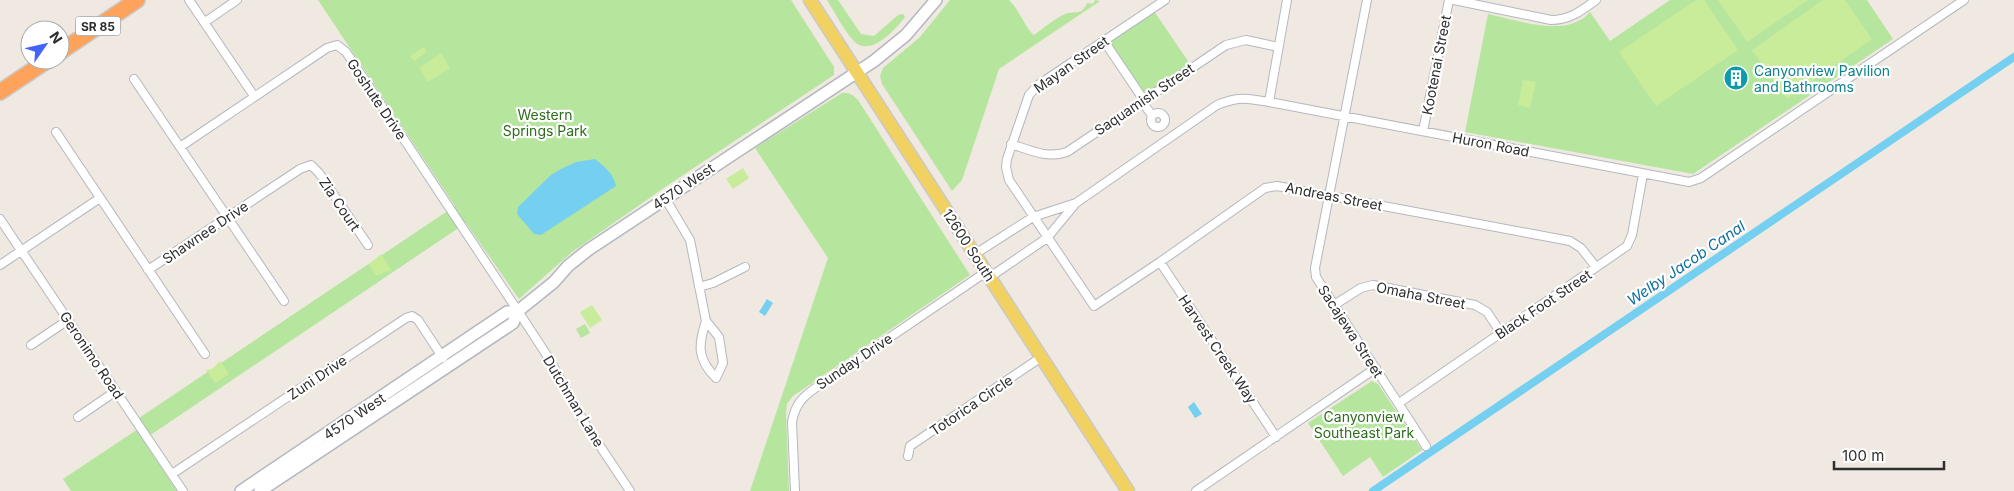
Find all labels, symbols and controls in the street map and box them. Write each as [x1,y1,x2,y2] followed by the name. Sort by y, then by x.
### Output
[1418,13,1454,116] street label: Kootenai Street
[76,16,120,36] road number: SR 85
[20,20,70,70] north arrow
[46,28,66,47] text: N
[1030,32,1112,96] street label: Mayan Street
[344,55,410,143] street label: Goshute Drive
[1091,59,1197,139] street label: Saquamish Street
[1754,62,1890,95] place label: Canyonview Pavilion and Bathrooms
[1723,65,1749,91] building icon: Canyonview Pavilion and Bathrooms
[503,106,588,139] park label: Western Springs Park
[1451,128,1531,160] street label: Huron Road
[649,159,718,213] street label: 4570 West
[316,174,364,234] street label: Zia Court
[1284,178,1384,214] street label: Andreas Street
[159,197,251,267] street label: Shawnee Drive
[939,206,999,284] street label: 12600 South
[1623,216,1749,310] water label: Welby Jacob Canal
[1492,265,1595,343] street label: Black Foot Street
[1375,278,1467,312] street label: Omaha Street
[1315,282,1387,381] street label: Sacajewa Street
[1175,291,1261,407] street label: Harvest Creek Way
[56,308,128,402] street label: Geronimo Road
[813,329,895,393] street label: Sunday Drive
[284,351,350,403] street label: Zuni Drive
[540,352,608,450] street label: Dutchman Lane
[926,371,1016,439] street label: Totorica Circle
[320,389,389,443] street label: 4570 West
[1314,408,1415,441] park label: Canyonview Southeast Park
[1834,438,1944,470] scale bar
[1842,446,1884,465] text: 100 m

